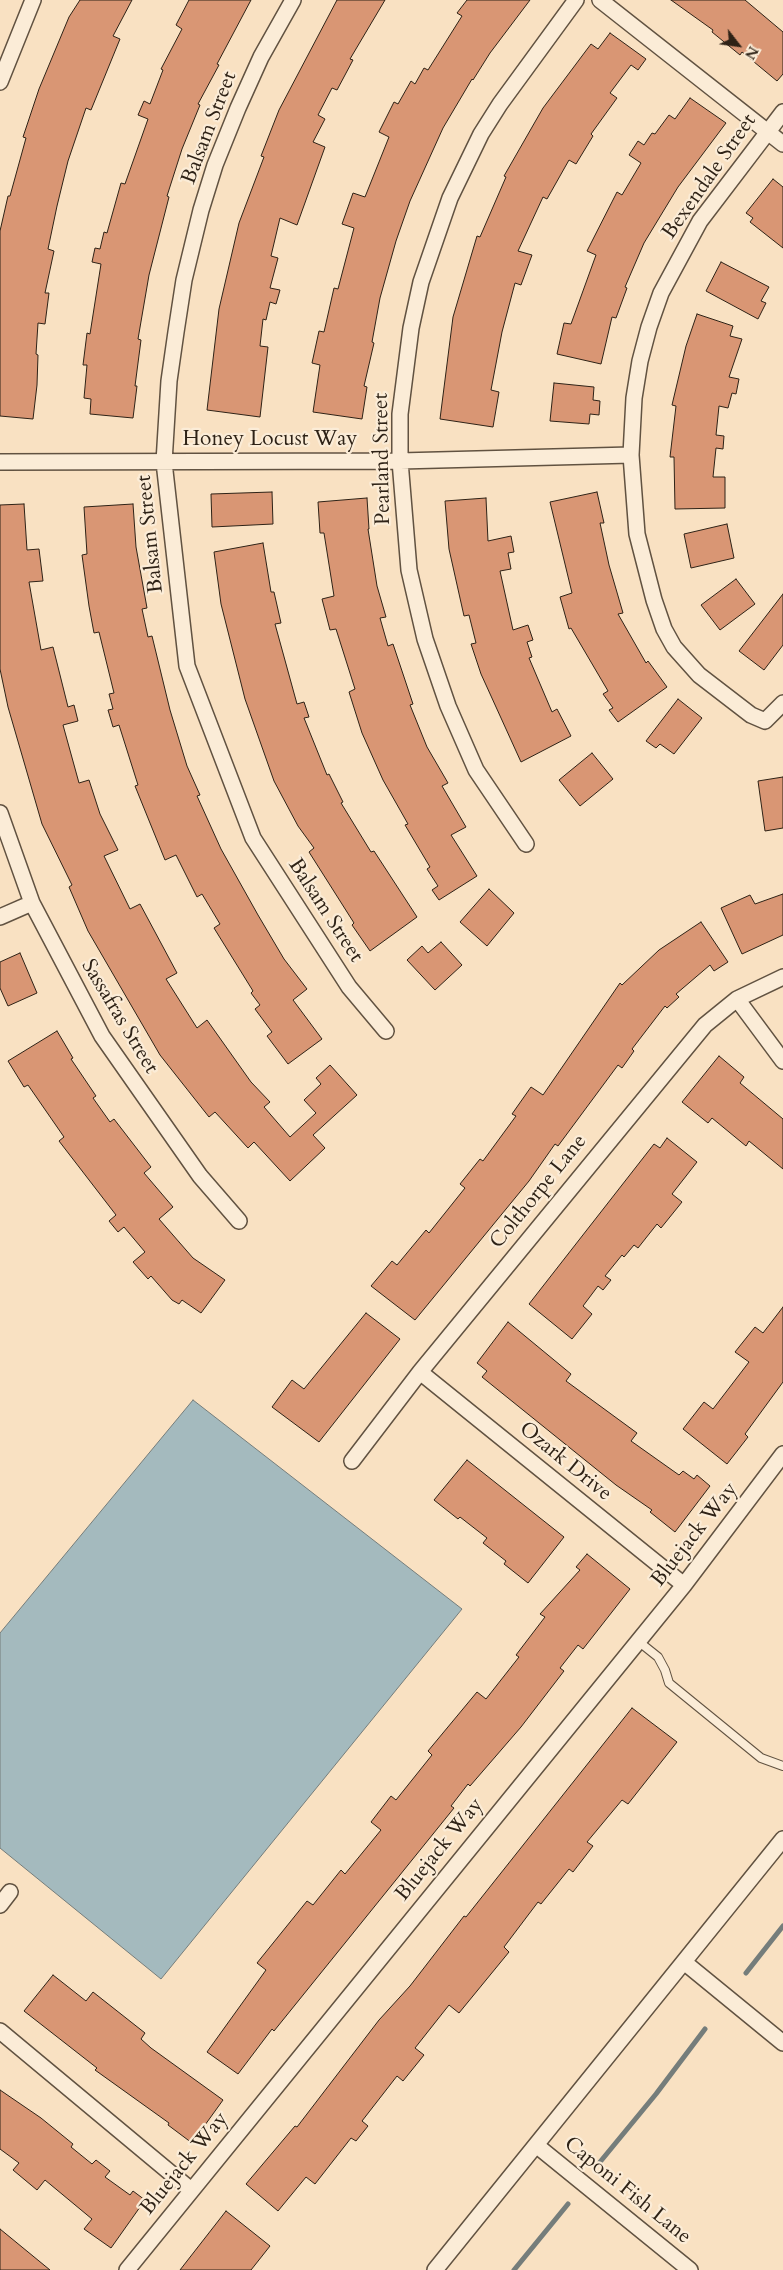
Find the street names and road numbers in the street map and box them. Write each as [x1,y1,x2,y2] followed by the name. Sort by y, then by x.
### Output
[177,68,243,188] street label: Balsam Street
[658,110,762,244] street label: Bexendale Street
[369,393,397,525] street label: Pearland Street
[183,427,357,453] street label: Honey Locust Way
[132,474,170,594] street label: Balsam Street
[282,854,368,968] street label: Balsam Street
[75,955,163,1079] street label: Sassafras Street
[485,1130,593,1254] street label: Colthorpe Lane
[514,1417,616,1507] street label: Ozark Drive
[646,1478,744,1592] street label: Bluejack Way
[391,1793,489,1907] street label: Bluejack Way
[136,2107,234,2221] street label: Bluejack Way
[558,2132,696,2250] street label: Caponi Fish Lane

